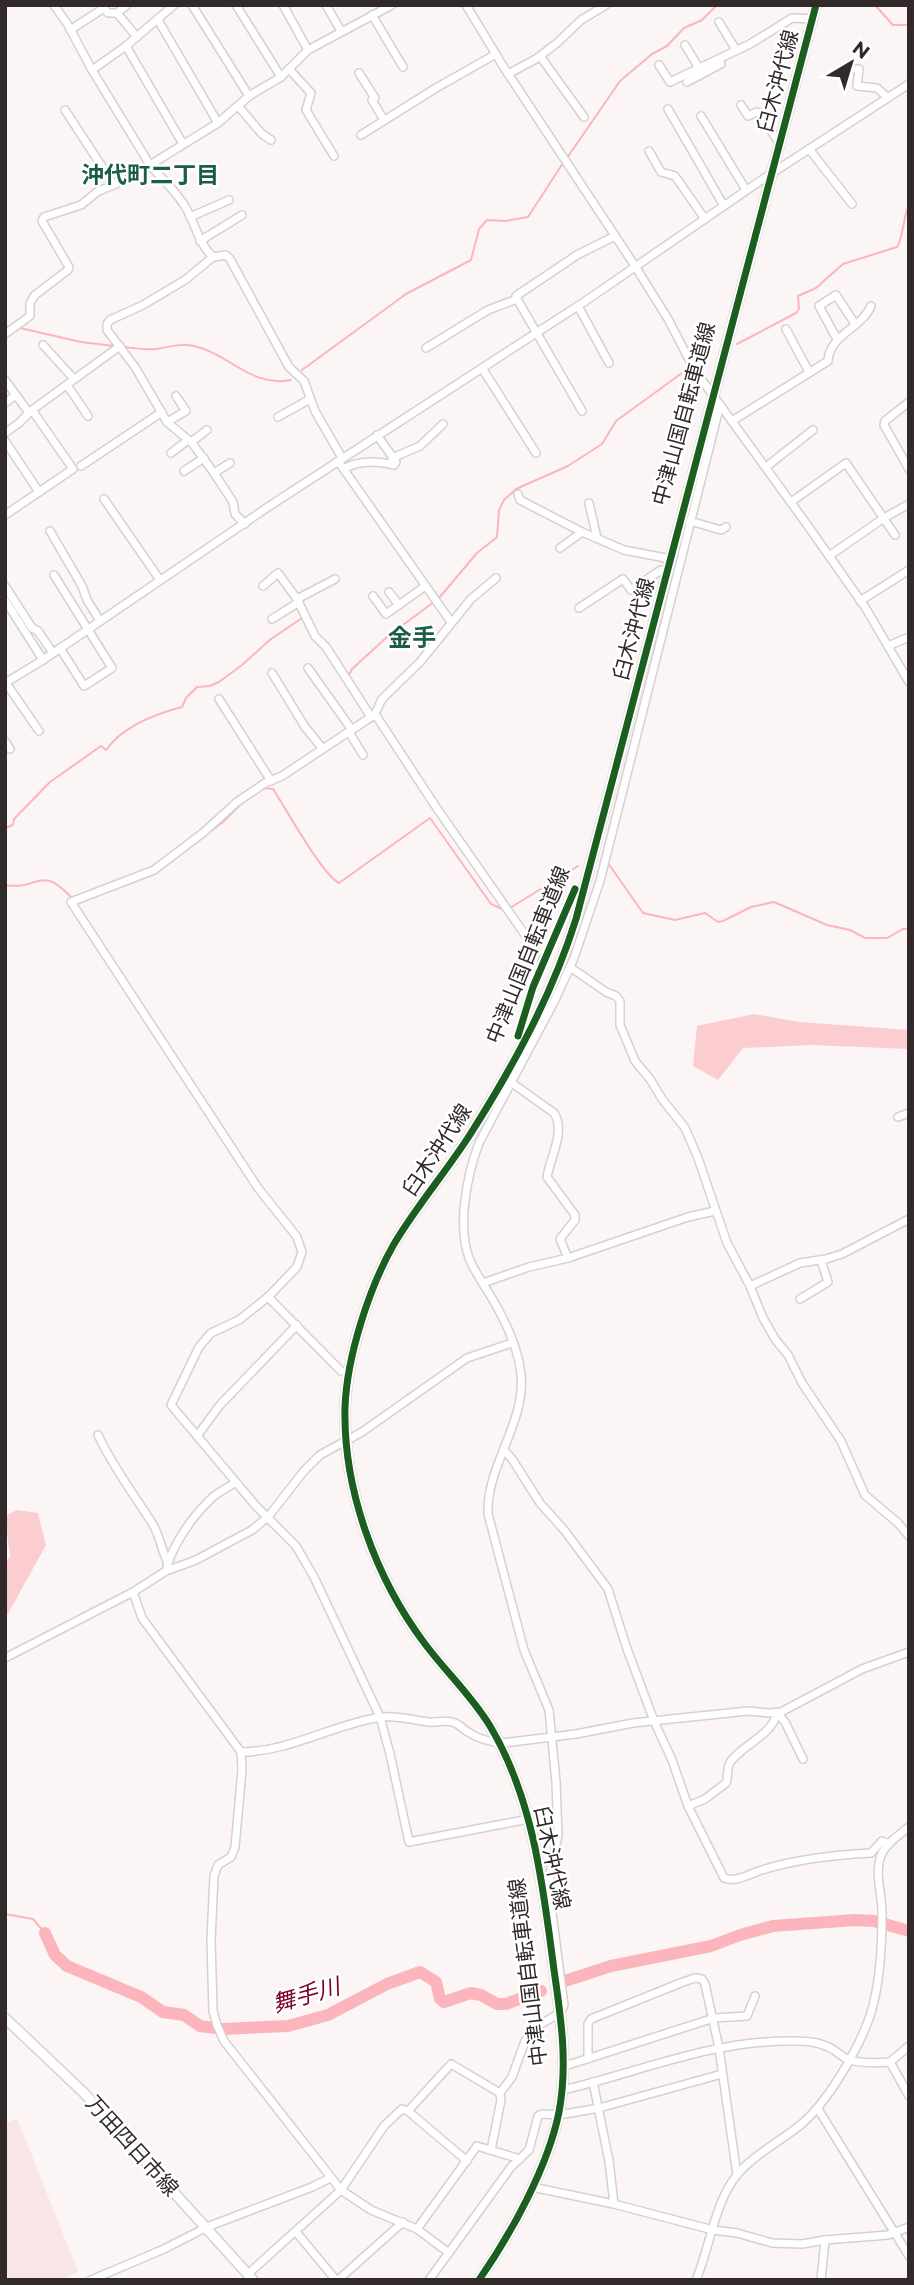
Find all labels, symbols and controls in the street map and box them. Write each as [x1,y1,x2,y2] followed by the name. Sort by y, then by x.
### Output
[752,27,803,135] street label: 臼木沖代線
[816,28,886,98] north arrow
[848,36,874,64] text: N
[81,161,219,189] district label: 沖代町二丁目
[647,319,720,508] street label: 中津山国自転車道線
[608,575,659,683] street label: 臼木沖代線
[388,623,436,652] district label: 金手
[481,863,575,1047] street label: 中津山国自転車道線
[397,1099,476,1200] street label: 臼木沖代線
[529,1804,576,1912] street label: 臼木沖代線
[504,1877,551,2067] street label: 中津山国自転車道線
[269,1971,346,2018] water label: 舞手川
[81,2090,184,2201] street label: 万田四日市線

